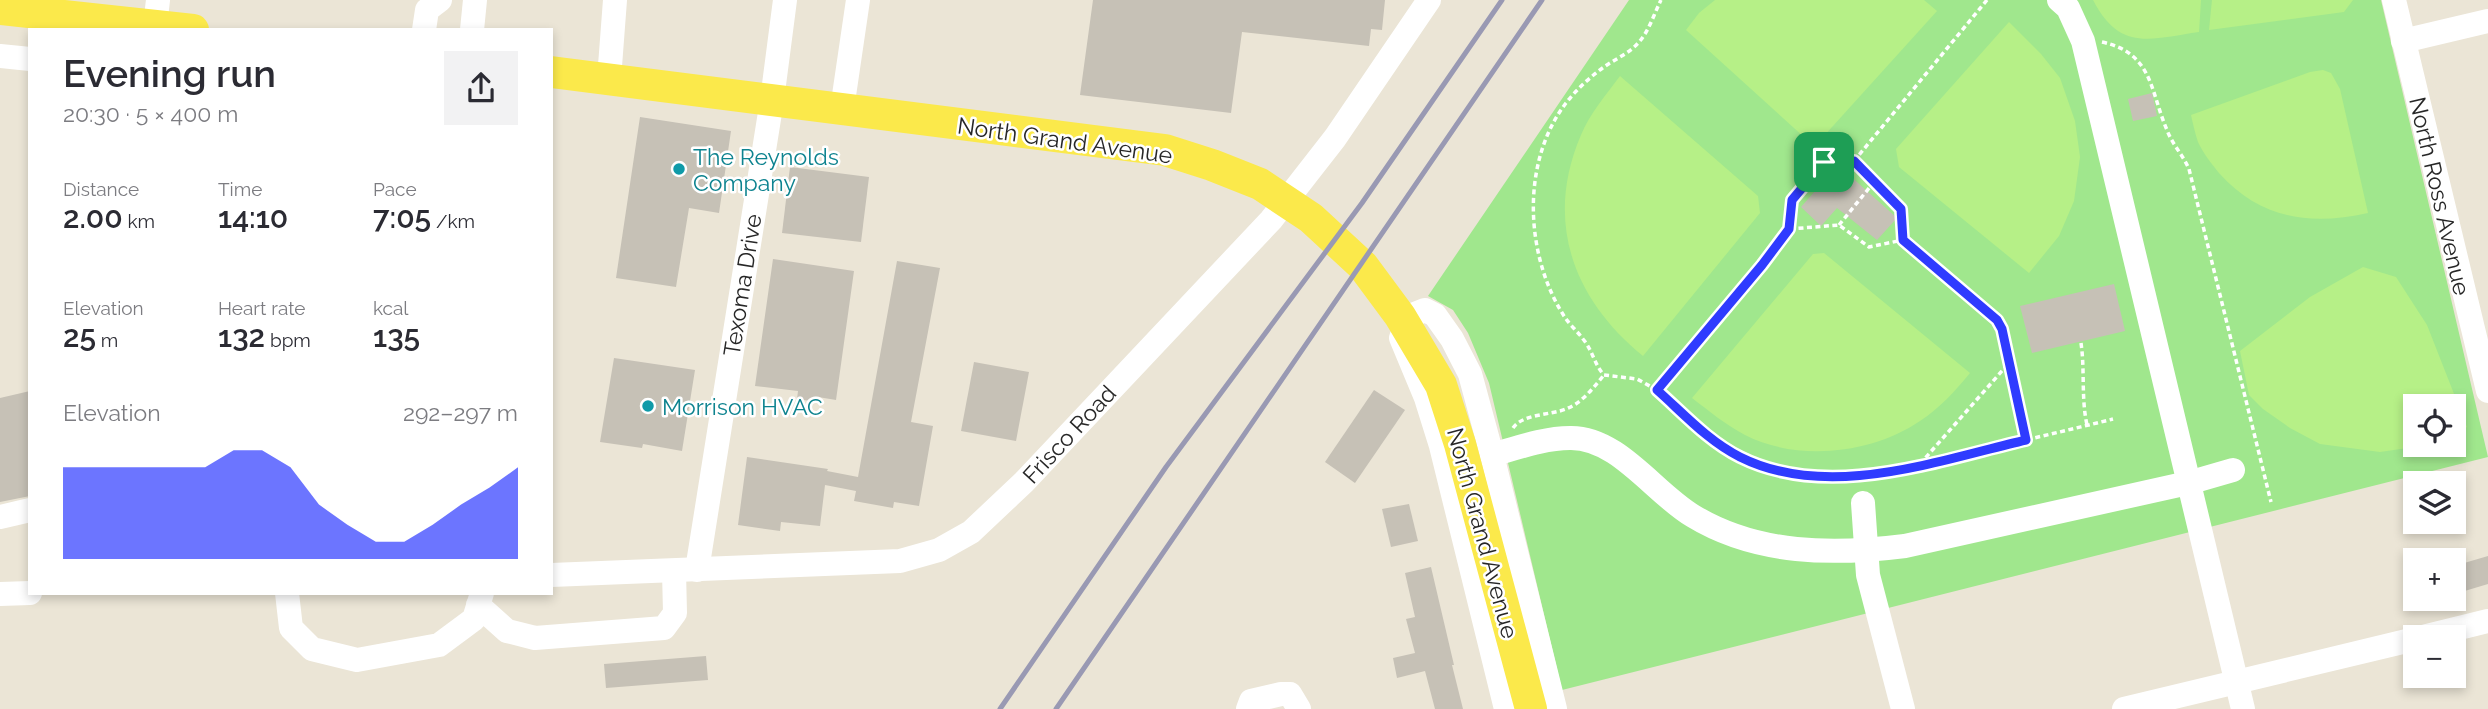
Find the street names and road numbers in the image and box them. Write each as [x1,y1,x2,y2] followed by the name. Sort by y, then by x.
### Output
[2404,94,2476,298] street label: North Ross Avenue
[956,112,1174,168] street label: North Grand Avenue
[717,212,767,358] street label: Texoma Drive
[1017,379,1121,489] street label: Frisco Road
[1442,425,1524,641] street label: North Grand Avenue

